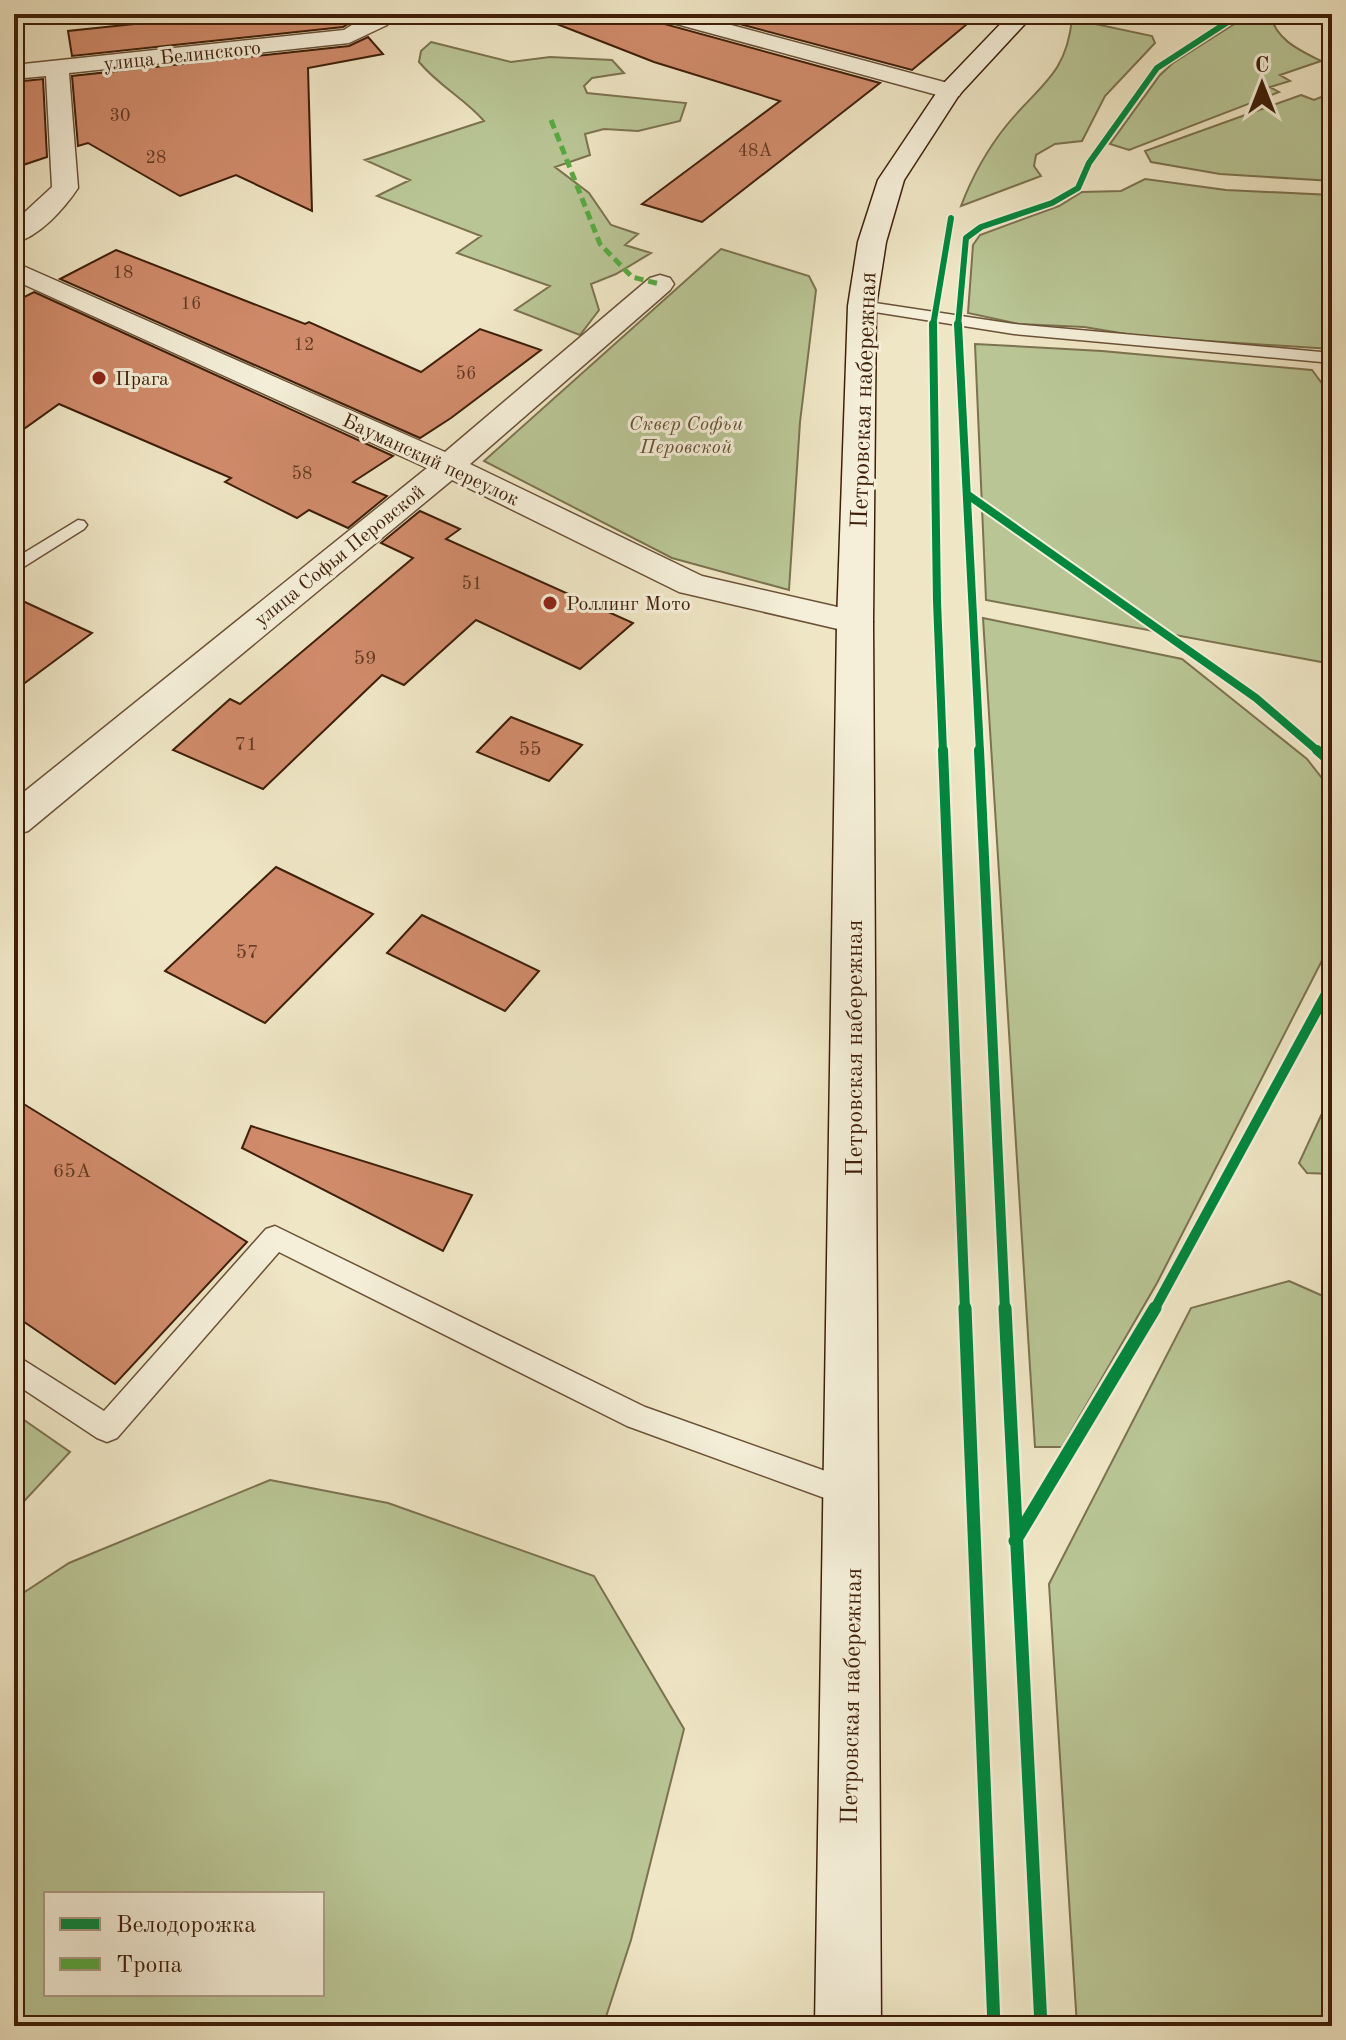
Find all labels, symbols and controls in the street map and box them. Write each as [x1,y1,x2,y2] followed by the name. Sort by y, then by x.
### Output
[102,39,262,75] street label: улица Белинского
[1222,44,1302,124] north arrow
[1255,55,1269,77] text: С
[110,107,130,125] house number: 30
[738,142,773,160] house number: 48А
[146,149,166,167] house number: 28
[113,264,133,282] house number: 18
[849,271,881,529] street label: Петровская набережная
[181,295,201,313] house number: 16
[294,336,314,354] house number: 12
[456,365,476,383] house number: 56
[90,369,108,387] marker: Прага
[115,370,169,390] place label: Прага
[339,411,521,510] street label: Бауманский переулок
[629,415,743,458] park label: Сквер Софьи Перовской
[292,465,312,483] house number: 58
[251,482,429,631] street label: улица Софьи Перовской
[462,575,482,593] house number: 51
[541,594,559,612] marker: Роллинг Мото
[566,595,691,615] place label: Роллинг Мото
[353,649,377,669] house number: 59
[234,735,258,755] house number: 71
[518,740,542,760] house number: 55
[844,920,868,1176] street label: Петровская набережная
[235,943,259,963] house number: 57
[53,1162,91,1182] house number: 65А
[839,1567,867,1825] street label: Петровская набережная
[44,1892,324,1996] legend
[116,1914,256,1938] text: Велодорожка
[116,1954,183,1978] text: Тропа

